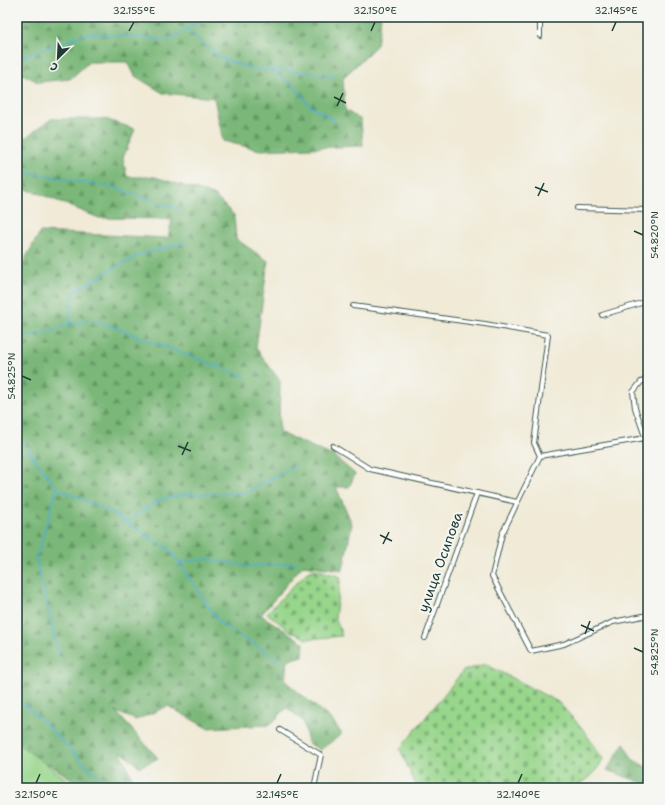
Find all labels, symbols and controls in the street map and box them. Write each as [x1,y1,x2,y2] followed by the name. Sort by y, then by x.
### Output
[113,4,155,17] text: 32.155°E
[353,4,397,17] text: 32.150°E
[595,4,637,17] text: 32.145°E
[38,38,78,78] north arrow
[48,58,60,75] text: С
[648,211,661,259] text: 54.820°N
[5,353,18,399] text: 54.825°N
[413,509,467,615] street label: улица Осипова
[648,629,661,675] text: 54.825°N
[14,788,58,801] text: 32.150°E
[256,788,298,801] text: 32.145°E
[496,788,540,801] text: 32.140°E

